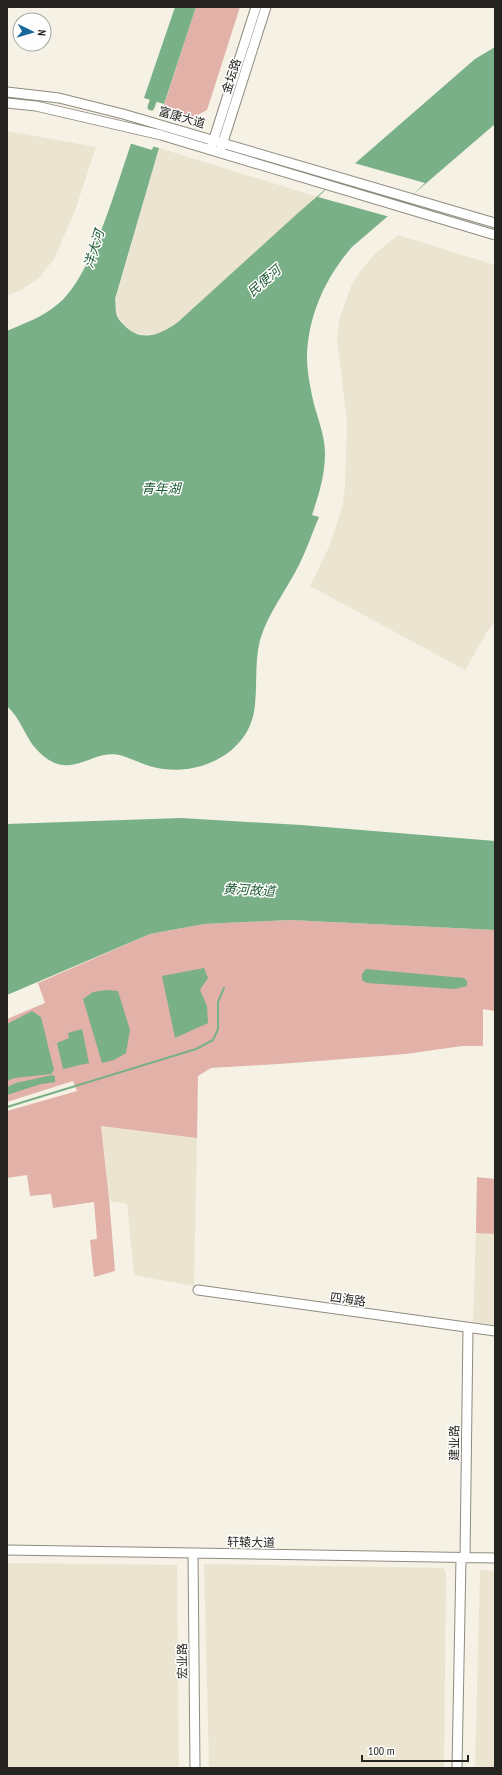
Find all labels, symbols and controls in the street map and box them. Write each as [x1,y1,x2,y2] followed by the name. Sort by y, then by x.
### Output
[12,12,52,52] north arrow
[35,29,49,36] text: N
[218,57,244,95] street label: 金坛路
[157,103,207,131] street label: 富康大道
[80,225,109,270] water label: 洋大河
[244,260,287,300] water label: 民便河
[141,480,182,497] water label: 青年湖
[223,880,277,900] water label: 黄河故道
[329,1289,367,1309] street label: 四海路
[446,1425,462,1461] street label: 建业路
[227,1534,275,1550] street label: 轩辕大道
[174,1643,190,1679] street label: 宏业路
[362,1737,468,1763] scale bar
[368,1743,395,1758] text: 100 m

